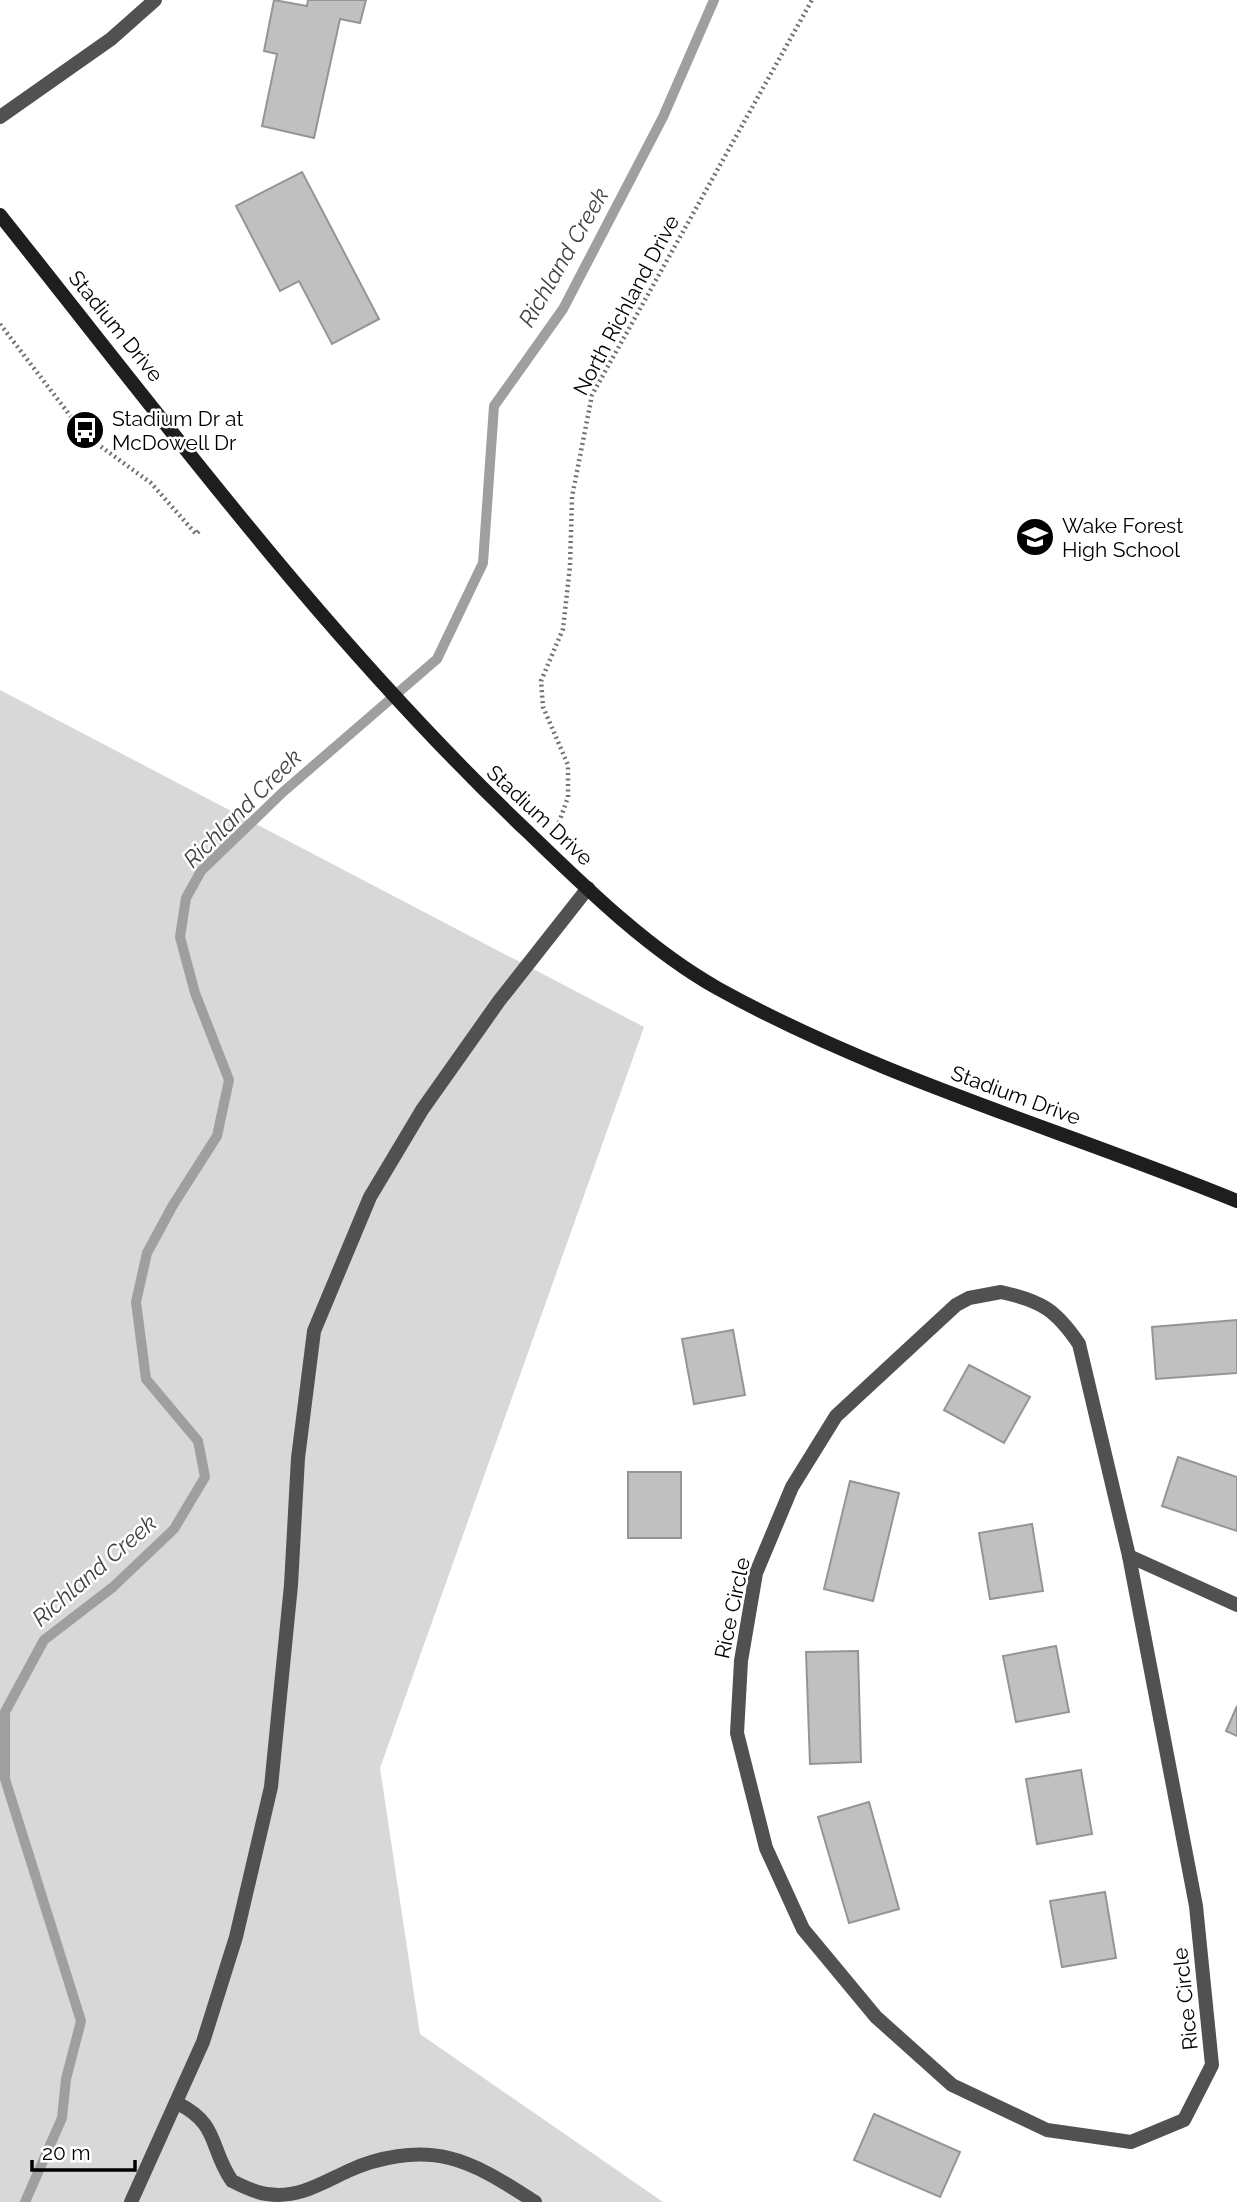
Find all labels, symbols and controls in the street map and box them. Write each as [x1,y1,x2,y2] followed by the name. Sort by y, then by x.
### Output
[512,183,614,331] water label: Richland Creek
[568,211,684,399] street label: North Richland Drive
[64,265,168,387] street label: Stadium Drive
[112,406,243,455] place label: Stadium Dr at McDowell Dr
[64,409,106,451] bus stop icon: Stadium Dr at McDowell Dr
[1062,513,1183,562] place label: Wake Forest High School
[1014,516,1056,558] school or university icon: Wake Forest High School
[177,743,307,873] water label: Richland Creek
[482,760,598,870] street label: Stadium Drive
[948,1060,1084,1130] street label: Stadium Drive
[26,1509,162,1631] water label: Richland Creek
[709,1555,755,1661] street label: Rice Circle
[1167,1947,1203,2051] street label: Rice Circle
[32,2128,135,2172] scale bar
[42,2140,90,2165] text: 20 m

